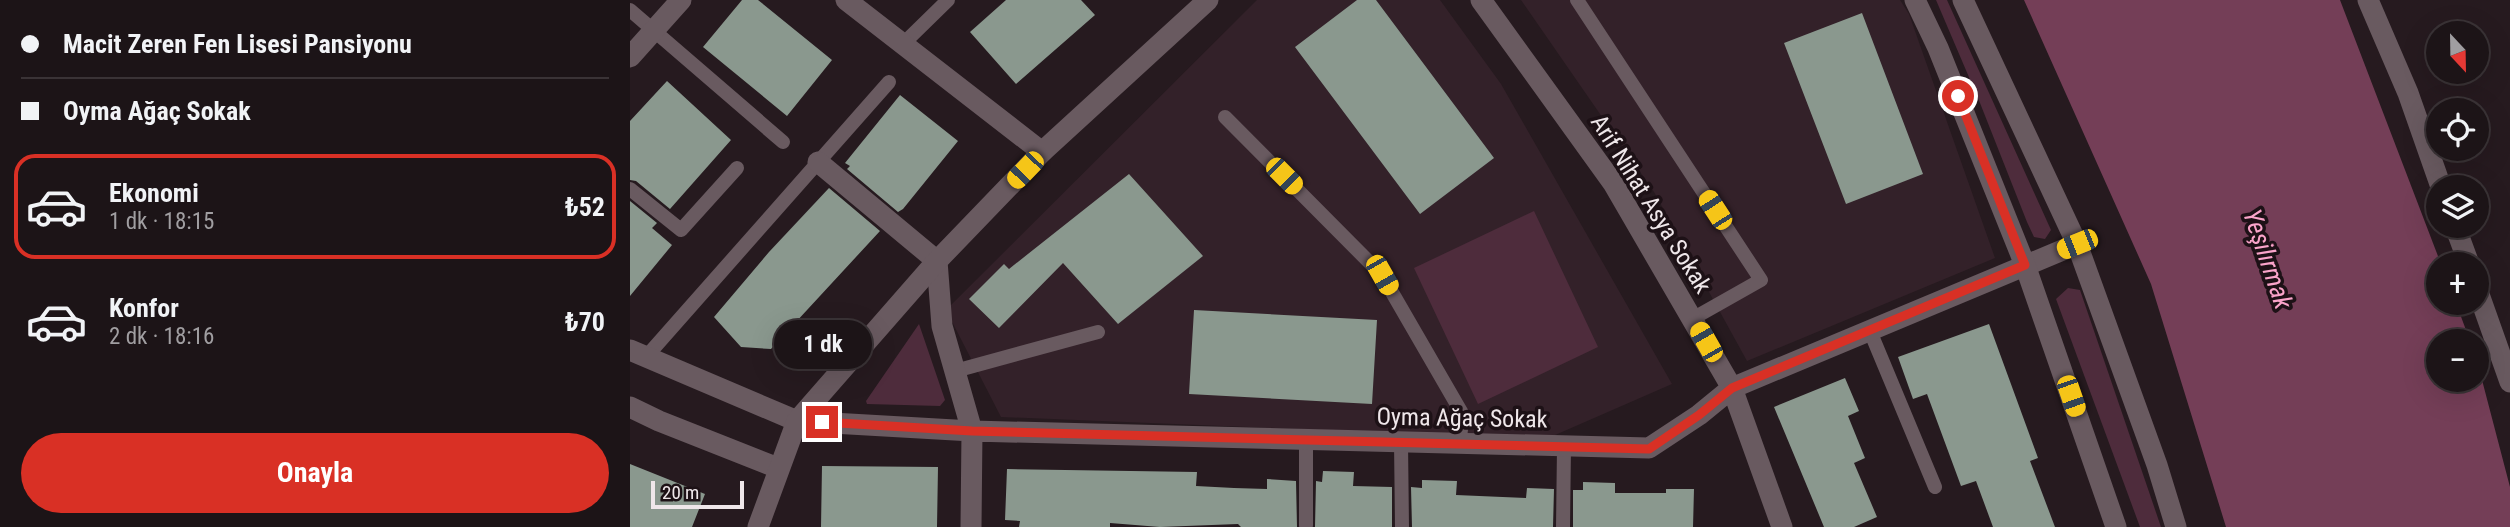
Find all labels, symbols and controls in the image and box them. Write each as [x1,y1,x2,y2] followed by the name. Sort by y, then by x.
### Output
[2426,21,2488,84] north arrow
[2426,21,2489,392] map controls
[63,29,412,59] text: Macit Zeren Fen Lisesi Pansiyonu
[1942,80,1974,112] route start
[63,96,251,126] text: Oyma Ağaç Sokak
[2426,98,2489,161] button: locate
[1585,110,1717,299] street label: Arif Nihat Asya Sokak
[1003,148,1048,192] car
[1262,154,1307,198] car
[25,175,88,238] icon: car
[2426,175,2489,238] button: layers
[109,178,199,208] text: Ekonomi
[1695,187,1736,233] car
[565,192,605,222] text: ₺52
[2237,205,2299,313] water label: Yeşilırmak
[109,208,214,235] text: 1 dk · 18:15
[2054,226,2101,262] car
[1363,252,1402,298] car
[2426,252,2489,315] button: +
[25,290,88,353] icon: car
[109,293,179,323] text: Konfor
[565,307,605,337] text: ₺70
[1687,319,1726,365] car
[773,320,871,370] callout: 1 dk
[109,323,214,350] text: 2 dk · 18:16
[2426,329,2489,392] button: −
[803,331,843,358] text: 1 dk
[2055,373,2088,419] car
[1376,403,1548,433] street label: Oyma Ağaç Sokak
[806,406,838,438] route end
[21,433,609,513] button: Onayla
[651,478,744,510] scale bar
[662,481,699,504] text: 20 m

